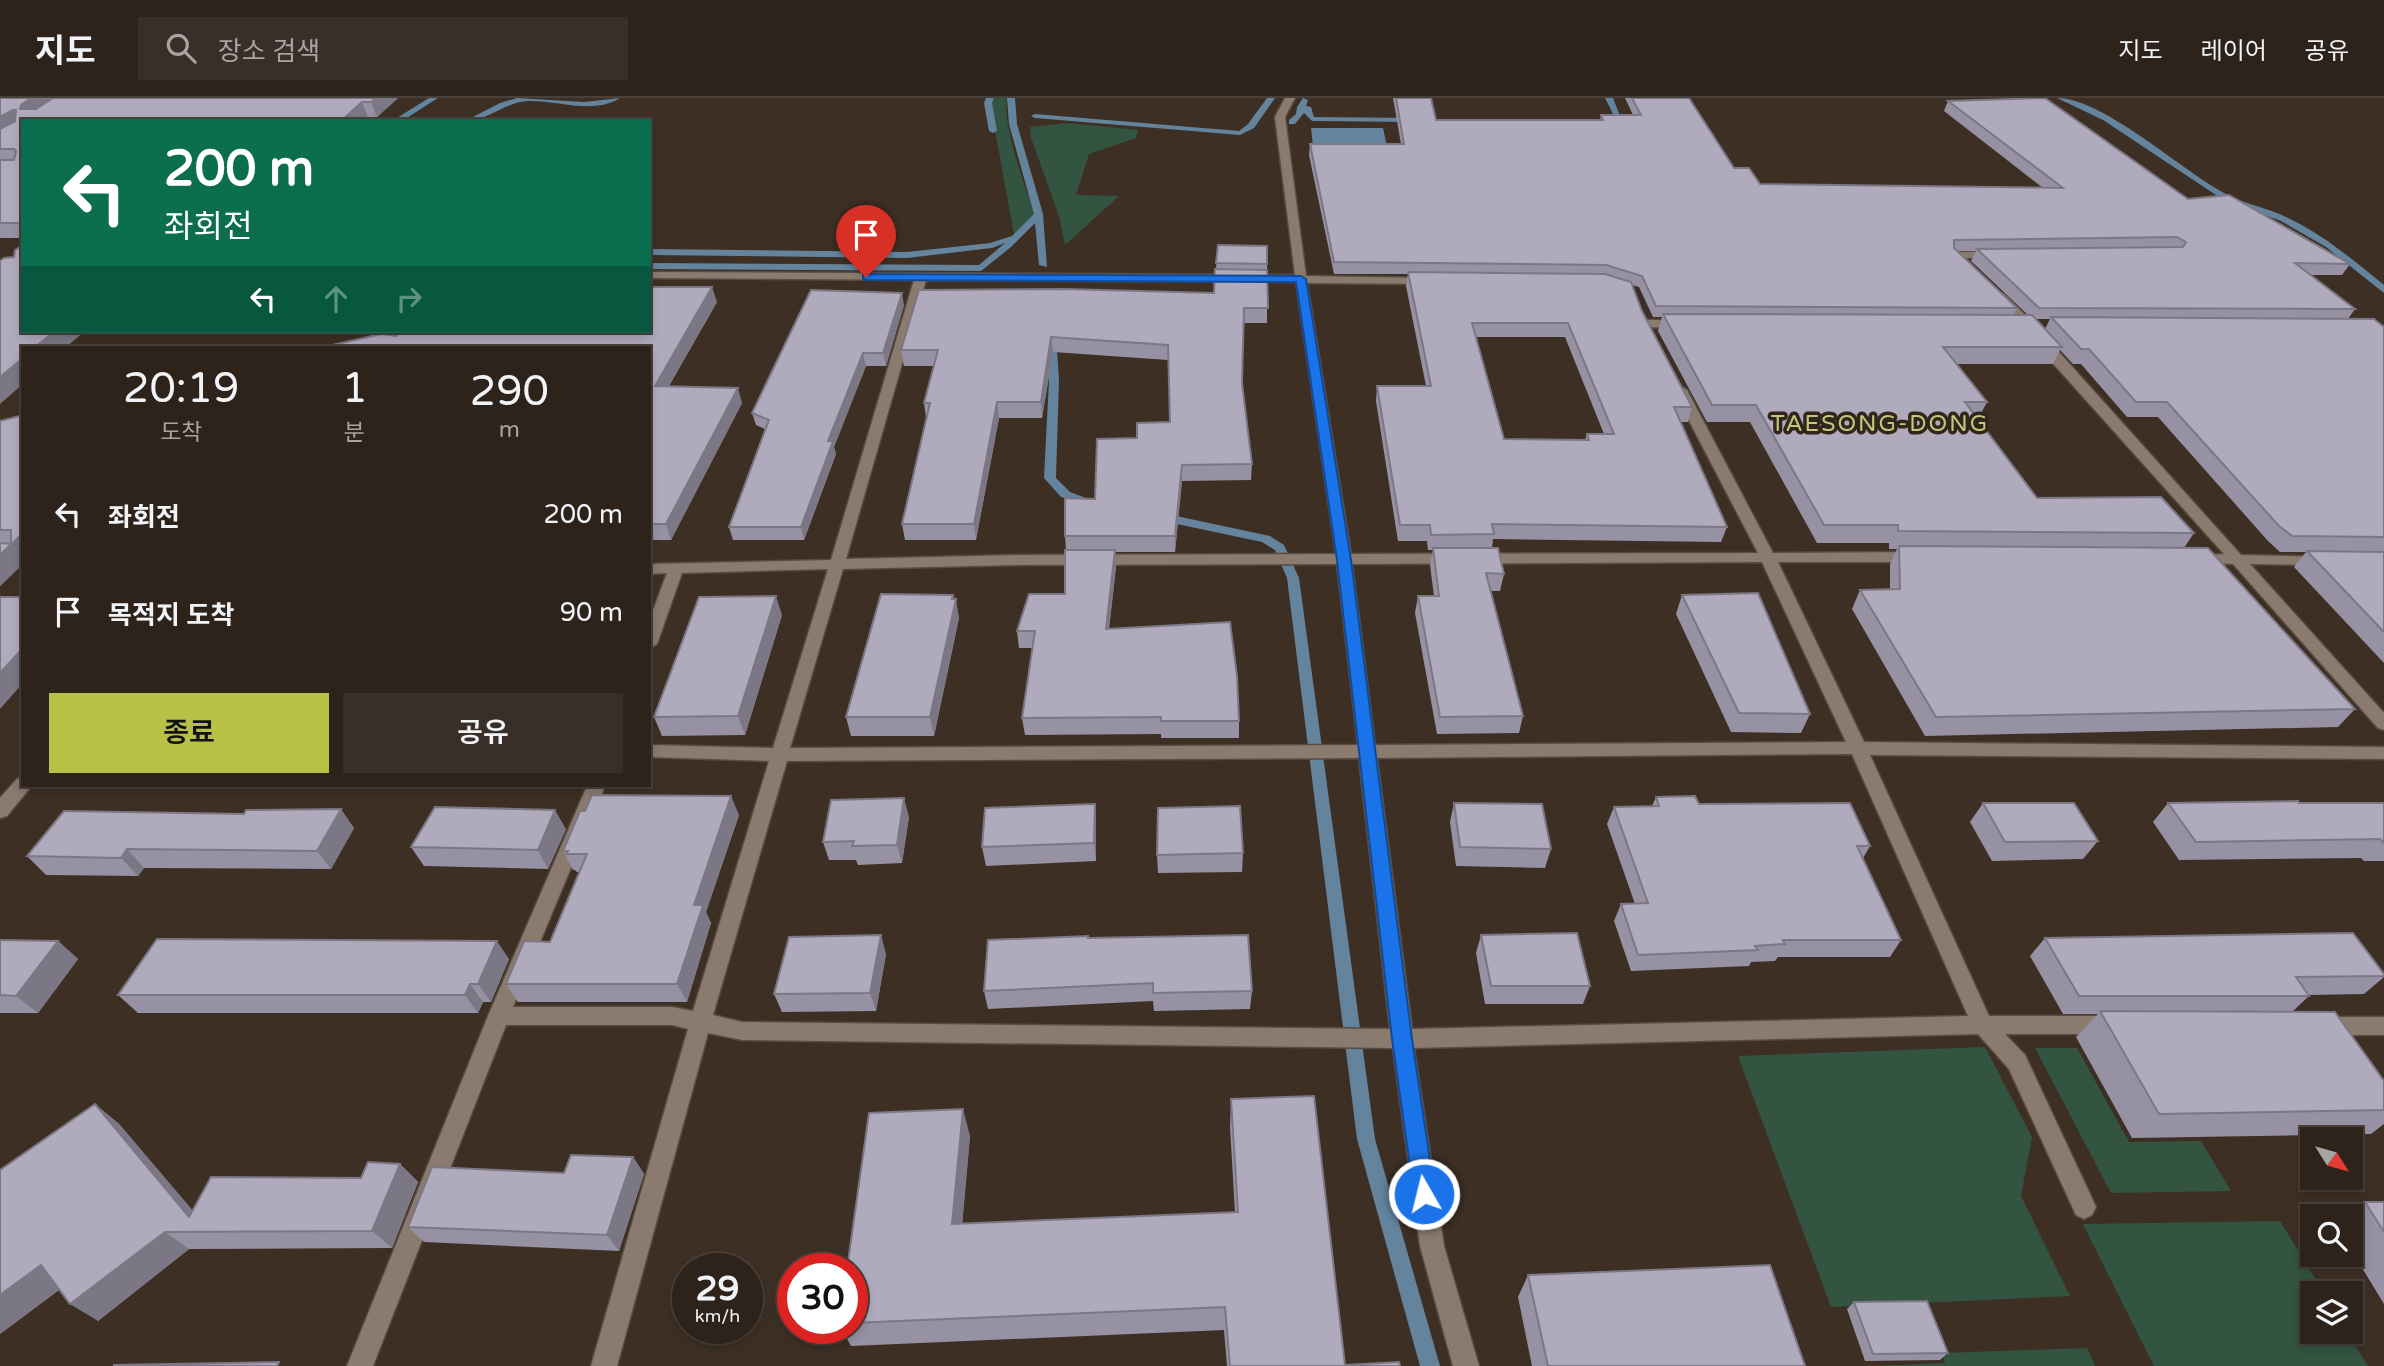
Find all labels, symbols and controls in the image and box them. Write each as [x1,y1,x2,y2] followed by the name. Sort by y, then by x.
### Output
[138,17,628,80] search box
[162,29,200,67] icon: search
[35,32,96,71] text: 지도
[218,36,320,67] text: 장소 검색
[2118,37,2163,66] text: 지도
[2201,37,2267,66] text: 레이어
[2305,37,2349,66] text: 공유
[164,140,314,199] text: 200 m
[49,147,140,238] icon: left
[836,205,896,277] pin
[164,208,252,246] text: 좌회전
[847,216,885,254] icon: arrive
[244,280,282,318] icon: left
[317,280,355,318] icon: ahead
[390,280,428,318] icon: right
[123,363,239,414] text: 20:19
[341,363,368,414] text: 1
[470,366,549,417] text: 290
[1771,410,1989,438] district label: TAESONG-DONG
[499,416,520,444] text: m
[160,419,202,447] text: 도착
[344,419,365,447] text: 분
[49,495,87,533] icon: left
[543,499,623,530] text: 200 m
[108,502,180,533] text: 좌회전
[49,593,87,631] icon: arrive
[560,597,623,628] text: 90 m
[108,600,234,631] text: 목적지 도착
[49,693,329,773] button: 종료
[343,693,623,773] button: 공유
[2300,1127,2362,1190] north arrow
[2300,1127,2363,1344] map controls
[1387,1157,1461,1231] position arrow
[2300,1204,2363,1267] button: search
[777,1253,868,1344] speed limit sign: 30
[696,1268,739,1310] text: 29
[2300,1281,2363,1344] button: layers
[695,1305,740,1327] text: km/h

